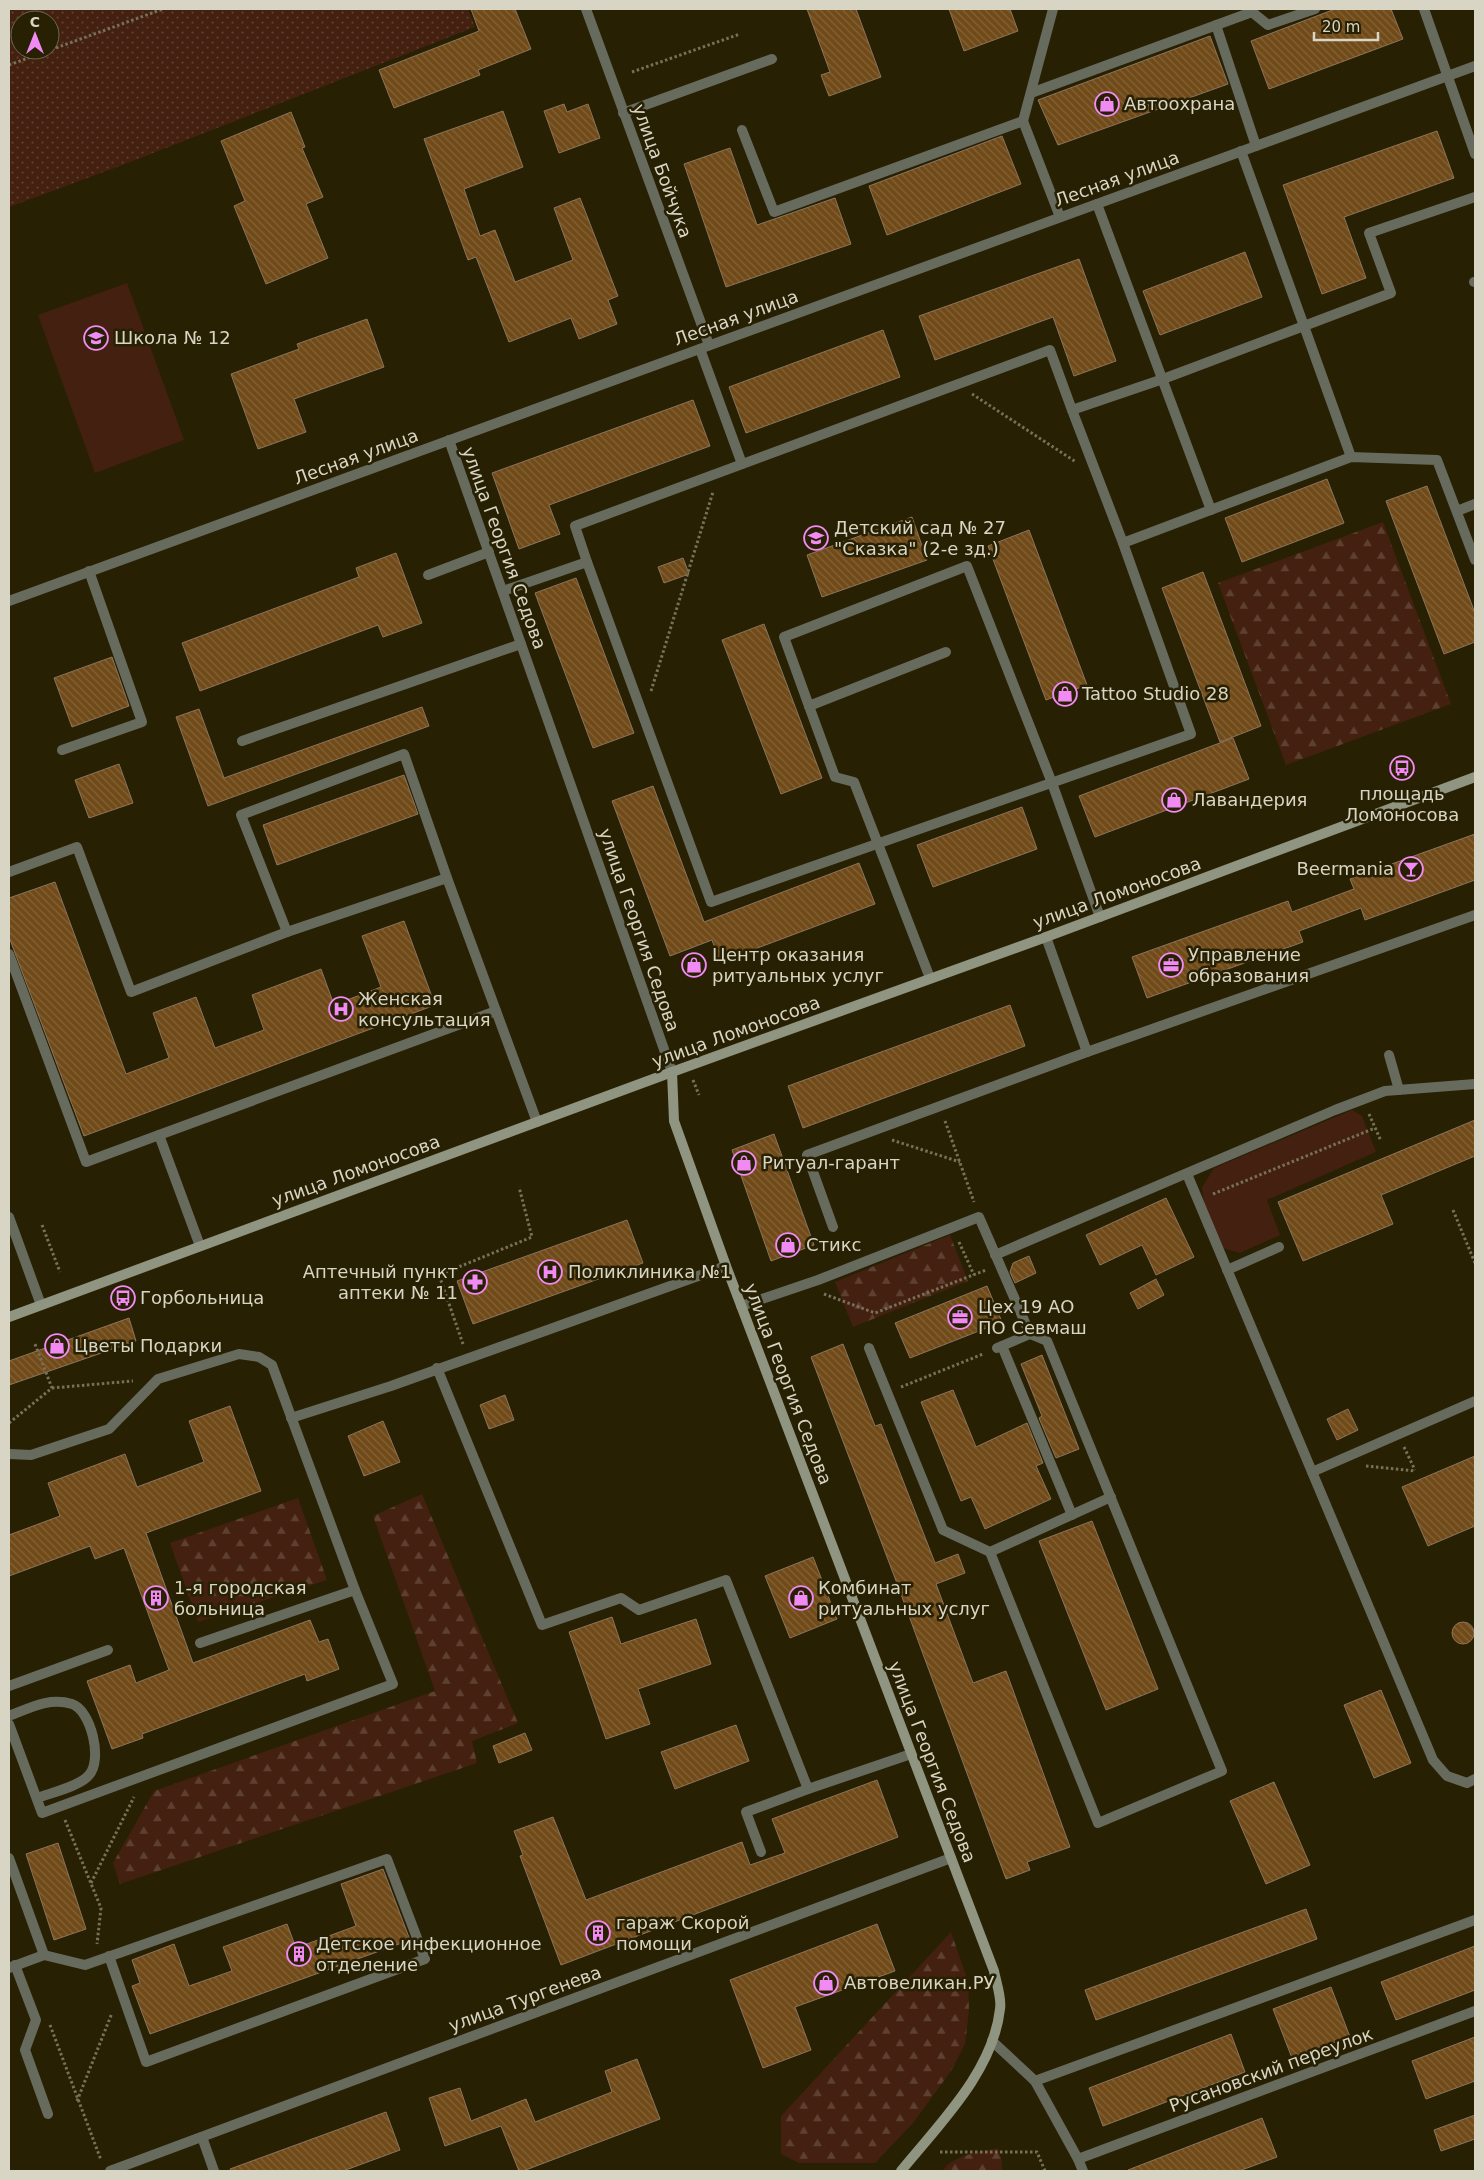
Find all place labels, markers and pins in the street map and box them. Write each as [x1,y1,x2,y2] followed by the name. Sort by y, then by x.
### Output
[1094,91,1120,117] shop icon: Автоохрана
[1124,93,1235,114] place label: Автоохрана
[83,325,109,351] school or university icon: Школа № 12
[114,327,231,348] place label: Школа № 12
[834,517,1006,559] place label: Детский сад № 27 "Сказка" (2-е зд.)
[803,525,829,551] school or university icon: Детский сад № 27 "Сказка" (2-е зд.)
[1052,681,1078,707] shop icon: Tattoo Studio 28
[1081,683,1229,704] place label: Tattoo Studio 28
[1389,755,1415,781] bus stop icon: площадь Ломоносова
[1345,783,1459,825] place label: площадь Ломоносова
[1161,787,1187,813] shop icon: Лавандерия
[1192,789,1307,810] place label: Лавандерия
[1398,856,1424,882] bar icon: Beermania
[1296,858,1394,879] place label: Beermania
[712,944,884,986] place label: Центр оказания ритуальных услуг
[1188,944,1309,986] place label: Управление образования
[681,952,707,978] shop icon: Центр оказания ритуальных услуг
[1158,952,1184,978] office icon: Управление образования
[358,988,491,1030] place label: Женская консультация
[328,996,354,1022] hospital icon: Женская консультация
[731,1150,757,1176] shop icon: Ритуал-гарант
[762,1152,900,1173] place label: Ритуал-гарант
[775,1232,801,1258] shop icon: Стикс
[806,1234,862,1255] place label: Стикс
[537,1259,563,1285] hospital icon: Поликлиника №1
[303,1261,458,1303] place label: Аптечный пункт аптеки № 11
[568,1261,731,1282] place label: Поликлиника №1
[462,1269,488,1295] pharmacy icon: Аптечный пункт аптеки № 11
[110,1285,136,1311] bus stop icon: Горбольница
[140,1287,264,1308] place label: Горбольница
[978,1296,1087,1338] place label: Цех 19 АО ПО Севмаш
[947,1304,973,1330] office icon: Цех 19 АО ПО Севмаш
[44,1333,70,1359] shop icon: Цветы Подарки
[74,1335,222,1356] place label: Цветы Подарки
[174,1577,306,1619] place label: 1-я городская больница
[818,1577,990,1619] place label: Комбинат ритуальных услуг
[143,1585,169,1611] building icon: 1-я городская больница
[788,1585,814,1611] shop icon: Комбинат ритуальных услуг
[616,1912,749,1954] place label: гараж Скорой помощи
[585,1920,611,1946] building icon: гараж Скорой помощи
[316,1933,542,1975] place label: Детское инфекционное отделение
[286,1941,312,1967] building icon: Детское инфекционное отделение
[813,1970,839,1996] shop icon: Автовеликан.РУ
[844,1972,995,1993] place label: Автовеликан.РУ

